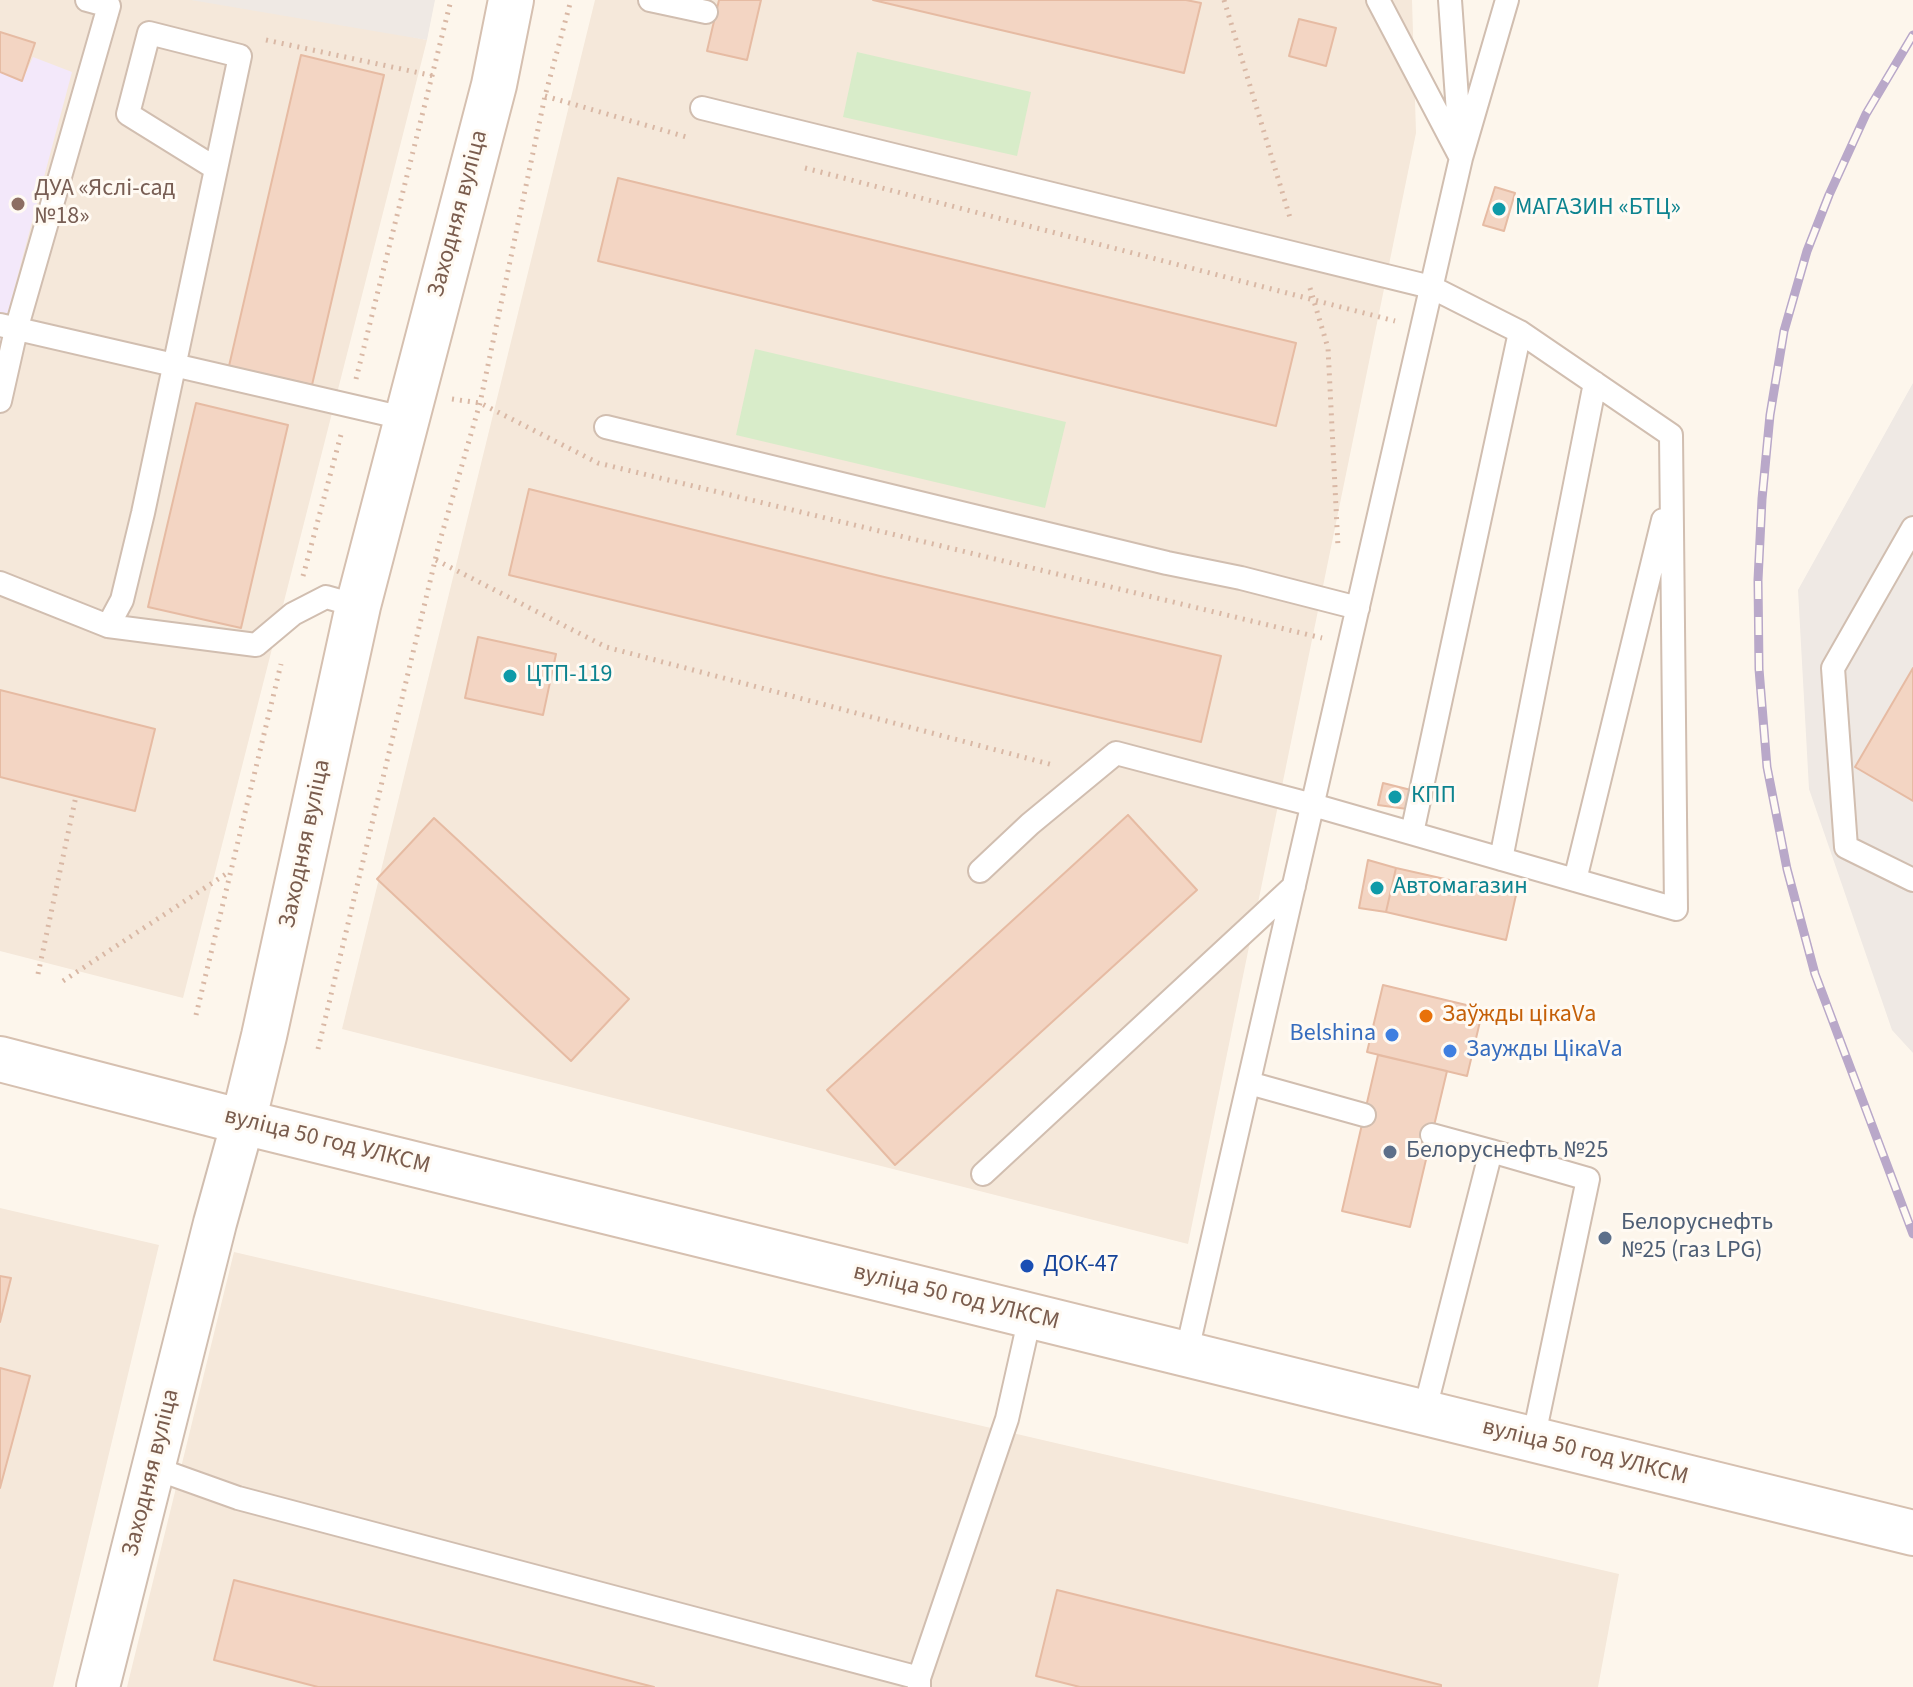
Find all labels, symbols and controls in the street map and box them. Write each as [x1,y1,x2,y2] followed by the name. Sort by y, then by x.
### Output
[423,127,495,301] street label: Заходняя вуліца
[34,176,175,232] place label: ДУА «Яслі-сад №18»
[9,195,27,213] marker: ДУА «Яслі-сад №18»
[1515,195,1681,223] place label: МАГАЗИН «БТЦ»
[1490,200,1508,218] marker: МАГАЗИН «БТЦ»
[526,662,613,690] place label: ЦТП-119
[501,667,519,685] marker: ЦТП-119
[274,757,338,931] street label: Заходняя вуліца
[1411,783,1456,811] place label: КПП
[1386,788,1404,806] marker: КПП
[1393,874,1528,902] place label: Автомагазин
[1368,879,1386,897] marker: Автомагазин
[1442,1002,1596,1030] place label: Заўжды цікаVа
[1417,1007,1435,1025] marker: Заўжды цікаVа
[1290,1021,1376,1049] place label: Belshina
[1383,1026,1401,1044] marker: Belshina
[1466,1037,1623,1065] place label: Заужды ЦікаVа
[1441,1042,1459,1060] marker: Заужды ЦікаVа
[221,1103,433,1181] street label: вуліца 50 год УЛКСМ
[1406,1138,1608,1166] place label: Белоруснефть №25
[1381,1143,1399,1161] marker: Белоруснефть №25
[1621,1210,1773,1266] place label: Белоруснефть №25 (газ LPG)
[1596,1229,1614,1247] marker: Белоруснефть №25 (газ LPG)
[1043,1252,1119,1280] place label: ДОК-47
[1018,1257,1036,1275] marker: ДОК-47
[850,1259,1062,1337] street label: вуліца 50 год УЛКСМ
[117,1386,187,1560] street label: Заходняя вуліца
[1479,1414,1691,1492] street label: вуліца 50 год УЛКСМ

